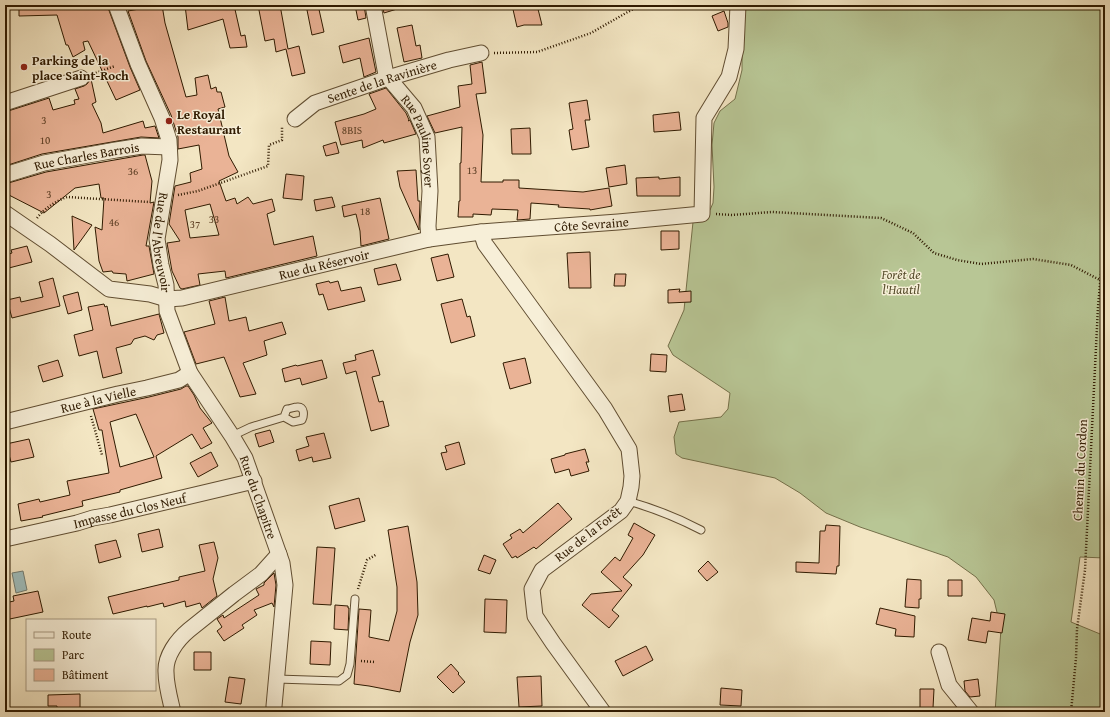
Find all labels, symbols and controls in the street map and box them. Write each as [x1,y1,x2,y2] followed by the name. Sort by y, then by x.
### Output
[32,51,129,85] place label: Parking de la place Saint-Roch
[325,55,439,108] street label: Sente de la Ravinière
[19,62,29,72] marker: Parking de la place Saint-Roch
[397,90,439,189] street label: Rue Pauline Soyer
[177,105,241,139] place label: Le Royal Restaurant
[41,112,47,128] house number: 3
[164,116,174,126] marker: Le Royal Restaurant
[342,122,362,138] house number: 8BIS
[40,132,50,148] house number: 10
[31,137,141,175] street label: Rue Charles Barrois
[467,162,477,178] house number: 13
[128,163,138,179] house number: 36
[46,186,52,202] house number: 3
[148,191,176,293] street label: Rue de l'Abreuvoir
[360,203,370,219] house number: 18
[209,211,219,227] house number: 33
[553,212,630,236] street label: Côte Sevraine
[109,214,119,230] house number: 46
[190,216,200,232] house number: 37
[277,244,372,284] street label: Rue du Réservoir
[880,265,921,299] park label: Forêt de l'Hautil
[59,381,138,417] street label: Rue à la Vielle
[1068,418,1092,521] street label: Chemin du Cordon
[235,453,282,541] street label: Rue du Chapitre
[72,487,190,533] street label: Impasse du Clos Neuf
[550,501,626,566] street label: Rue de la Forêt
[26,619,156,691] legend
[62,626,92,643] text: Route
[62,646,85,663] text: Parc
[62,666,109,683] text: Bâtiment

